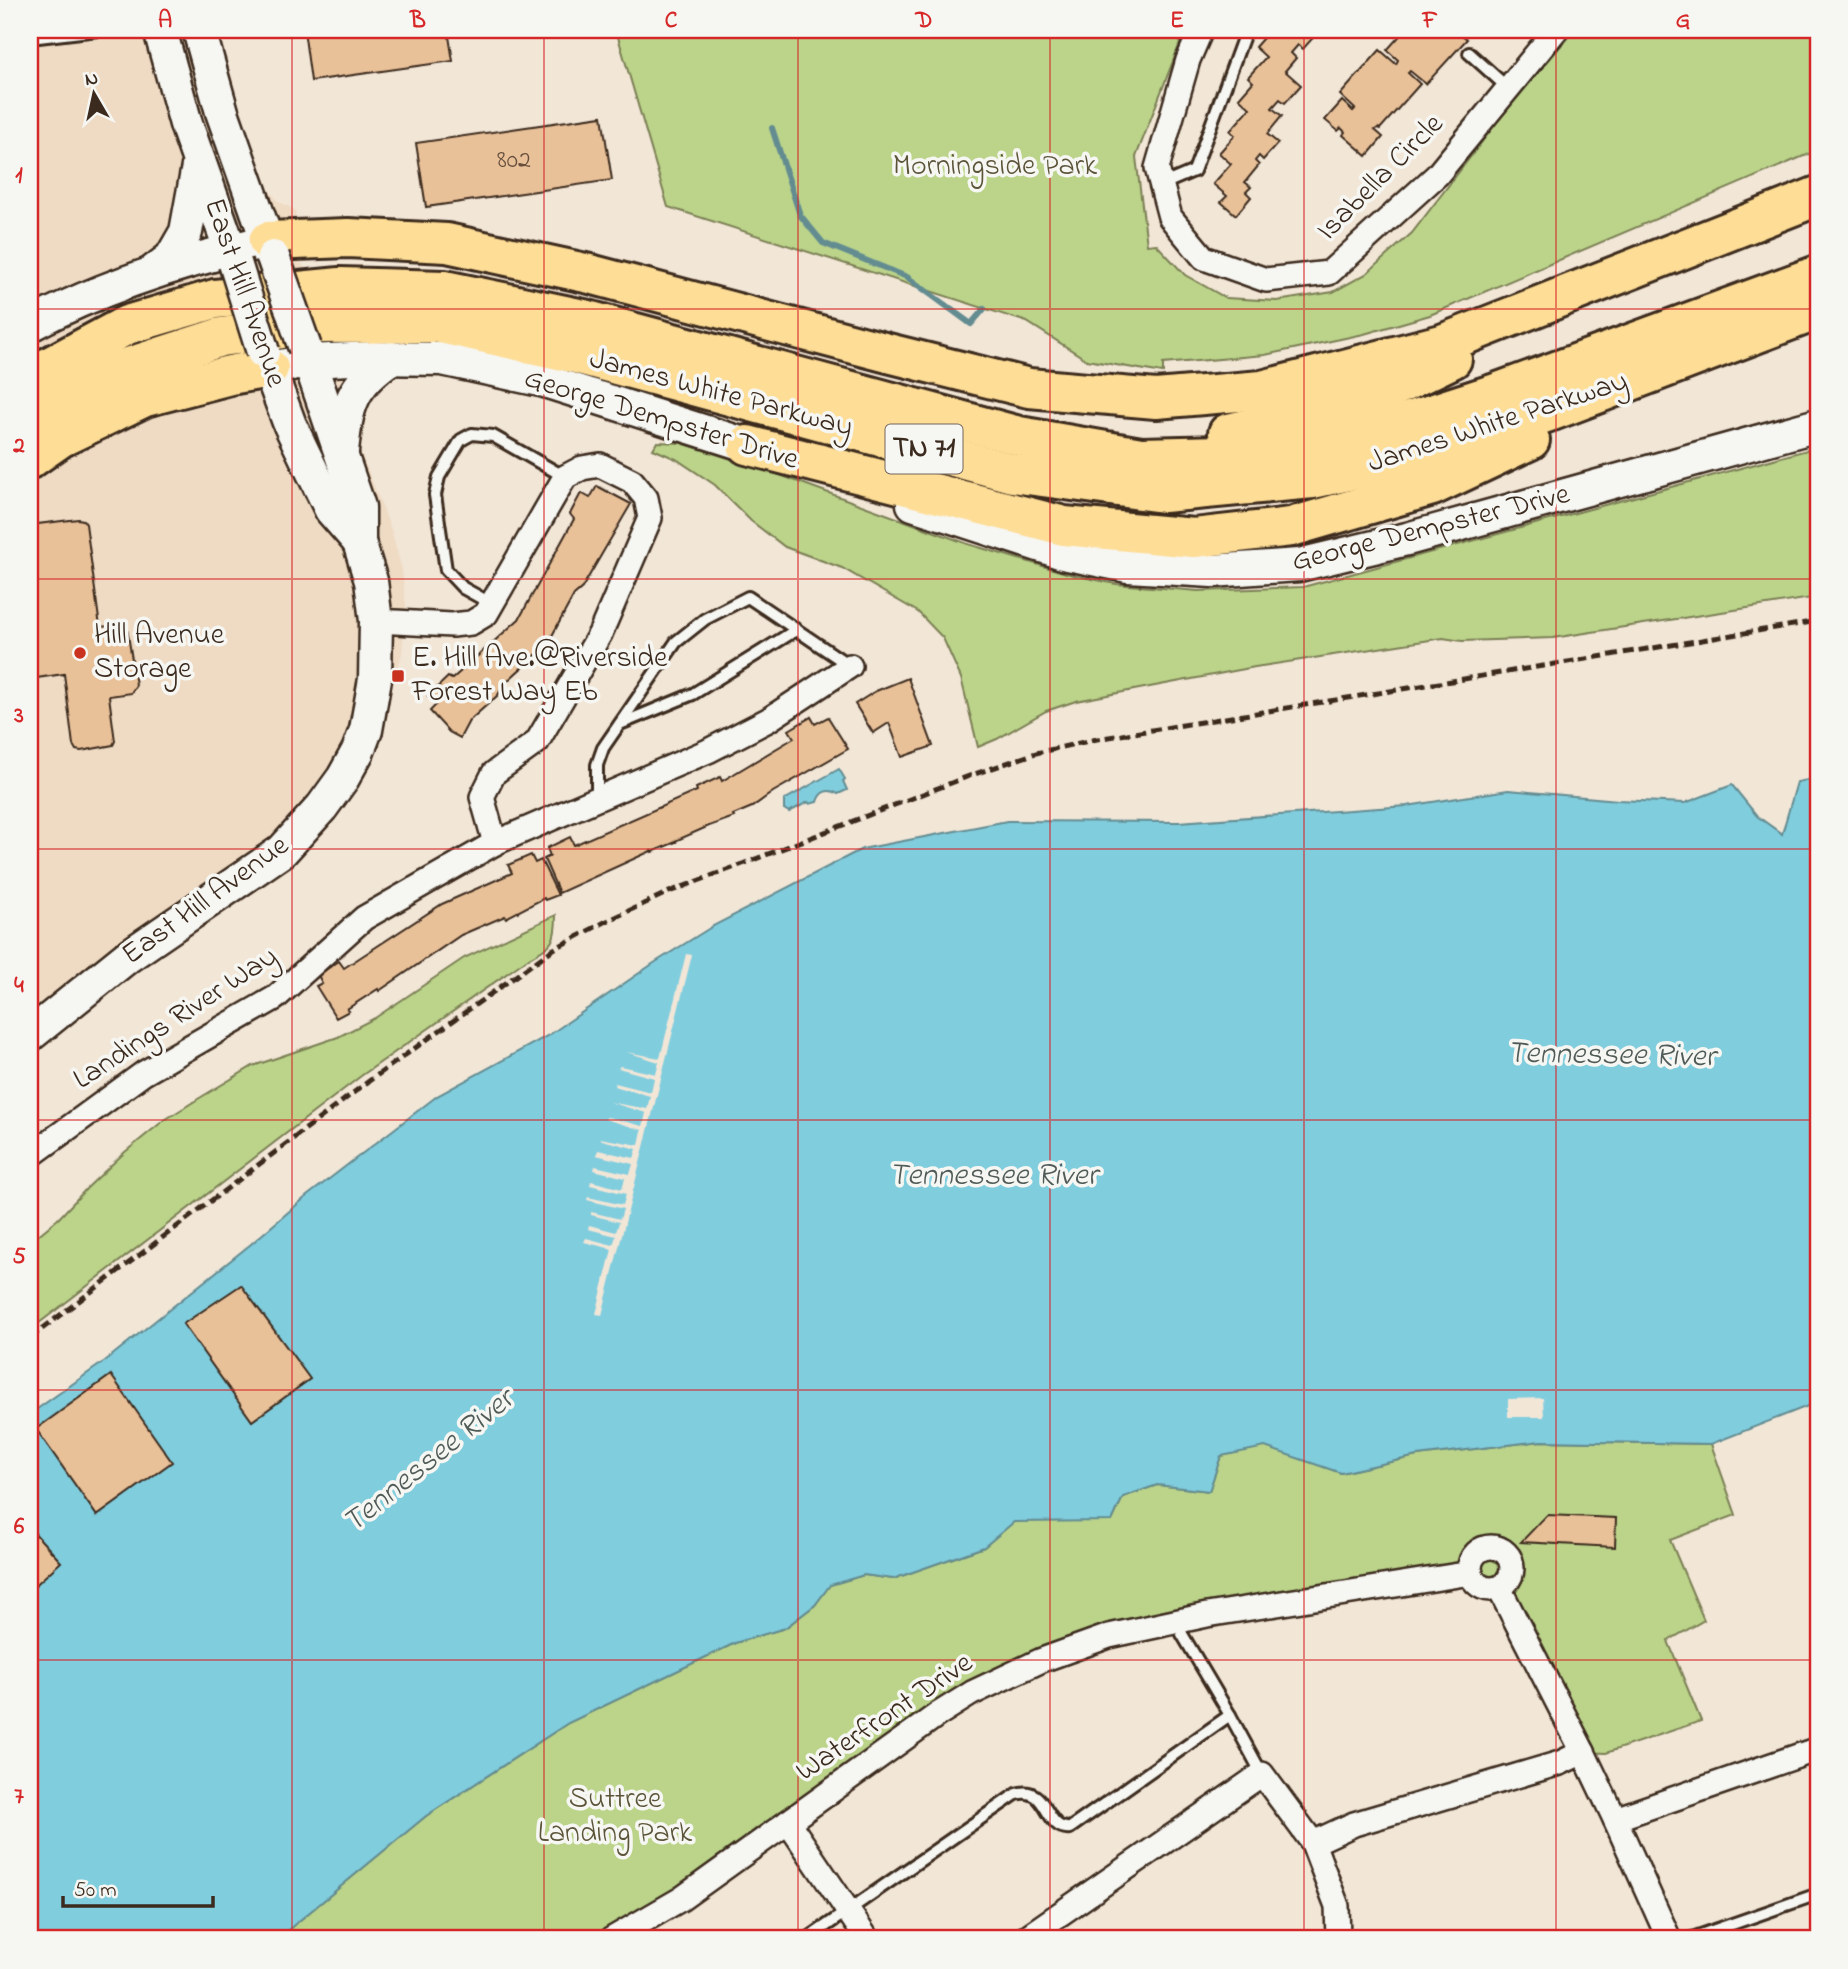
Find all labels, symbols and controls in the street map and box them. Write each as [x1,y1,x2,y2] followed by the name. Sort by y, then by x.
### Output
[158,5,172,38] text: A
[409,5,426,38] text: B
[665,5,678,38] text: C
[915,5,932,38] text: D
[1170,5,1184,38] text: E
[1422,5,1438,38] text: F
[1676,5,1690,38] text: G
[60,60,130,130] north arrow
[83,65,100,94] text: N
[1307,104,1455,252] street label: Isabella Circle
[497,142,531,180] house number: 802
[893,145,1098,189] park label: Morningside Park
[15,160,23,193] text: 1
[191,193,297,394] street label: East Hill Avenue
[584,338,858,450] street label: James White Parkway
[518,357,804,483] street label: George Dempster Drive
[1362,360,1634,486] street label: James White Parkway
[886,424,962,474] road number: TN 71
[12,430,25,463] text: 2
[1287,473,1575,585] street label: George Dempster Drive
[94,614,225,692] place label: Hill Avenue Storage
[411,637,668,715] place label: E. Hill Ave.@Riverside Forest Way Eb
[72,645,88,661] marker: Hill Avenue Storage
[390,668,406,684] marker: E. Hill Ave.@Riverside Forest Way Eb
[13,700,24,733] text: 3
[113,825,299,977] street label: East Hill Avenue
[65,936,287,1102] street label: Landings River Way
[14,970,24,1003] text: 4
[1506,1031,1720,1081] water label: Tennessee River
[889,1153,1101,1200] water label: Tennessee River
[12,1241,26,1274] text: 5
[333,1375,528,1546] water label: Tennessee River
[14,1511,25,1544] text: 6
[788,1642,983,1794] street label: Waterfront Drive
[538,1778,693,1856] park label: Suttree Landing Park
[14,1781,24,1814] text: 7
[63,1864,214,1908] scale bar
[74,1876,117,1906] text: 50 m

